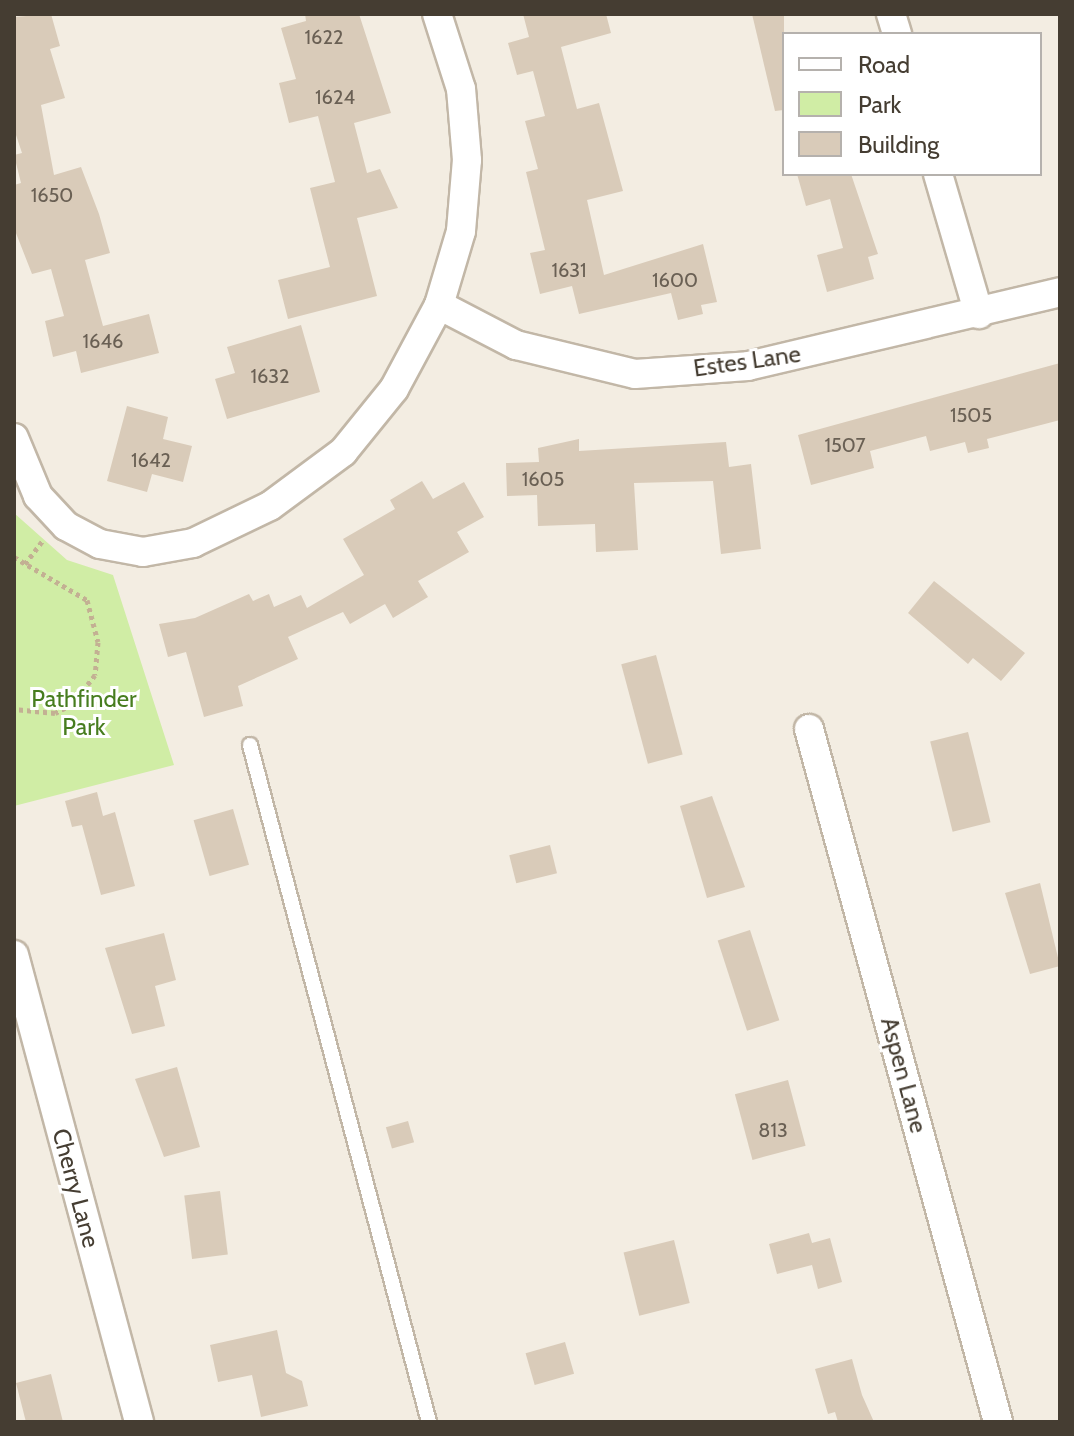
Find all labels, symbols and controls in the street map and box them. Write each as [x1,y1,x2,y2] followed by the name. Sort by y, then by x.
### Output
[305,25,343,49] house number: 1622
[782,32,1042,176] legend
[858,50,910,79] text: Road
[315,85,355,109] house number: 1624
[858,90,901,119] text: Park
[858,130,939,159] text: Building
[31,183,73,207] house number: 1650
[551,258,587,282] house number: 1631
[652,268,698,292] house number: 1600
[83,329,123,353] house number: 1646
[692,339,802,383] street label: Estes Lane
[250,364,290,388] house number: 1632
[950,403,992,427] house number: 1505
[824,433,866,457] house number: 1507
[131,448,171,472] house number: 1642
[522,467,564,491] house number: 1605
[31,685,137,741] park label: Pathfinder Park
[875,1014,933,1136] street label: Aspen Lane
[758,1118,788,1142] house number: 813
[46,1125,106,1251] street label: Cherry Lane

